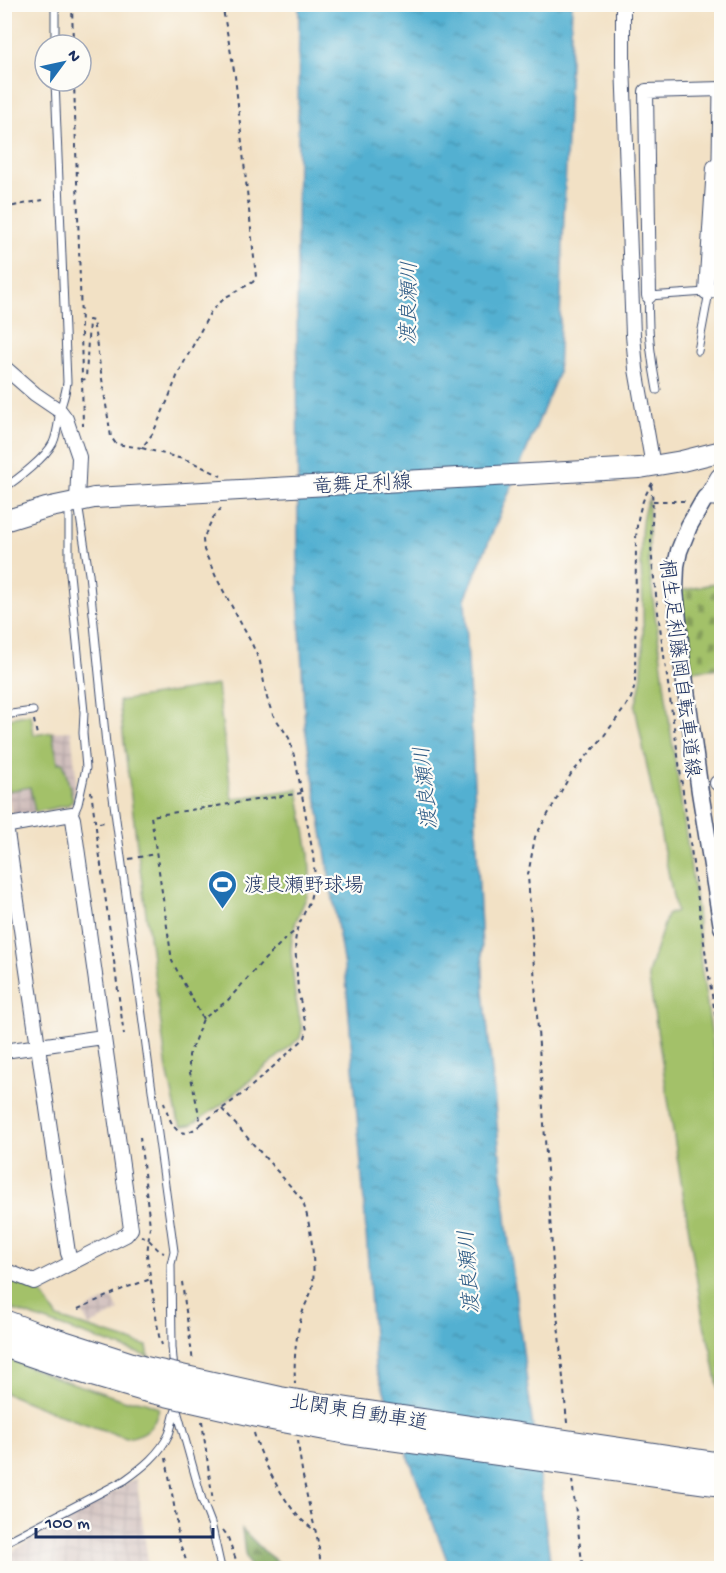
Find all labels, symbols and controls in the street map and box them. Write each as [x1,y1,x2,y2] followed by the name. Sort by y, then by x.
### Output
[33,33,93,93] north arrow
[62,47,84,67] text: N
[396,261,425,345] water label: 渡良瀬川
[312,470,413,501] street label: 竜舞足利線
[653,558,704,779] street label: 桐生足利藤岡自転車道線
[410,745,445,831] water label: 渡良瀬川
[207,868,239,910] sports icon: 渡良瀬野球場
[244,874,364,899] place label: 渡良瀬野球場
[454,1229,487,1315] water label: 渡良瀬川
[288,1390,430,1437] street label: 北関東自動車道
[36,1501,213,1539] scale bar
[44,1514,90,1535] text: 100 m

